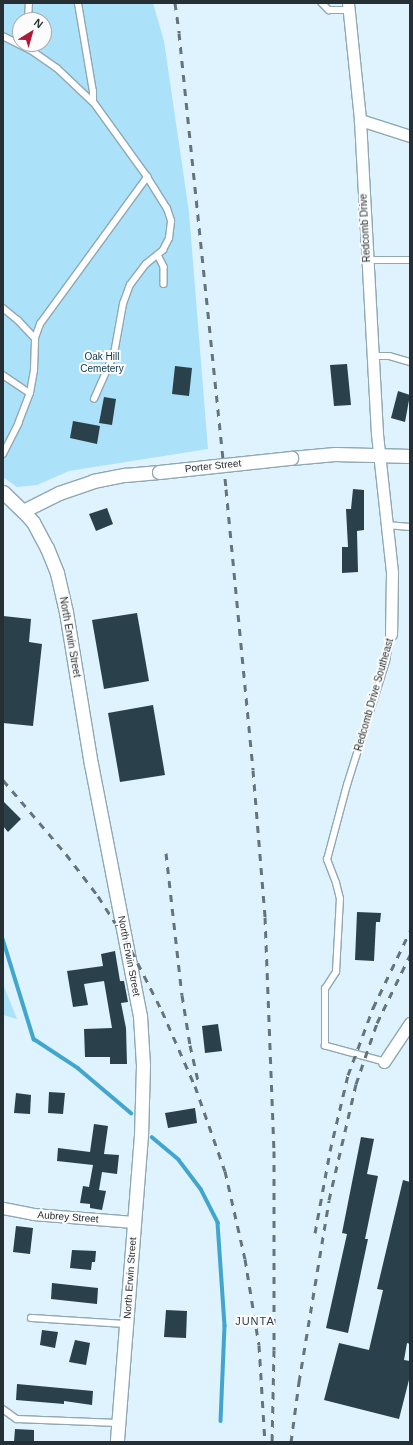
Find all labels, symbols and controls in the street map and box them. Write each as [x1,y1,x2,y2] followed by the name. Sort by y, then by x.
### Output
[12,12,52,52] north arrow
[32,16,45,30] text: N
[357,193,373,263] street label: Redcomb Drive
[80,350,124,374] park label: Oak Hill Cemetery
[184,457,242,475] street label: Porter Street
[57,596,83,678] street label: North Erwin Street
[352,637,396,753] street label: Redcomb Drive Southeast
[115,915,143,997] street label: North Erwin Street
[37,1209,99,1225] street label: Aubrey Street
[121,1237,139,1319] street label: North Erwin Street
[235,1314,275,1328] district label: JUNTA

